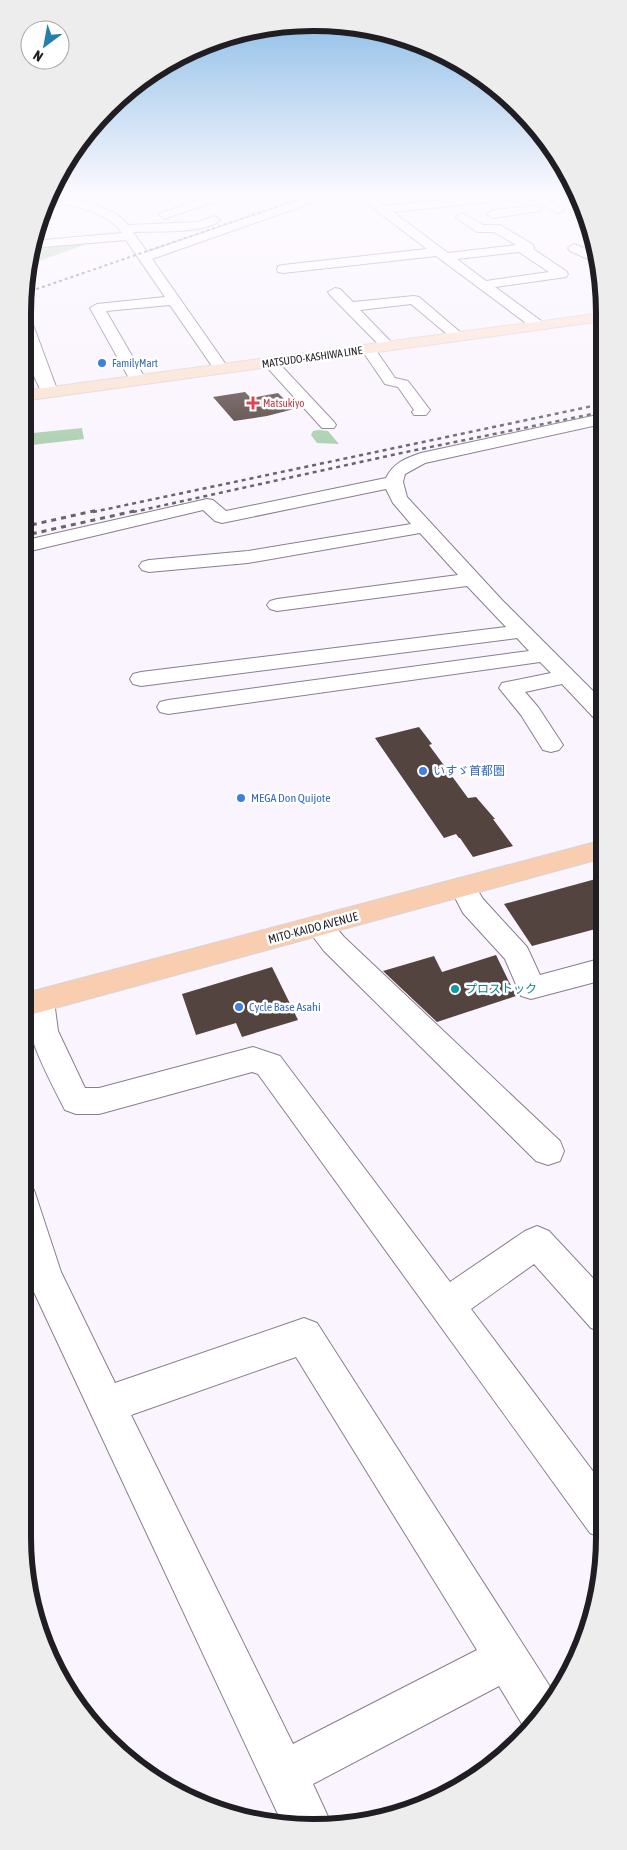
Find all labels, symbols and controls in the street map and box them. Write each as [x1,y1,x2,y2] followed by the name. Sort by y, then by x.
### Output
[20,20,70,70] north arrow
[30,47,46,65] text: N
[261,344,363,370] street label: MATSUDO-KASHIWA LINE
[96,357,108,369] marker: FamilyMart
[112,357,158,369] place label: FamilyMart
[247,397,259,409] marker: Matsukiyo
[263,397,304,409] place label: Matsukiyo
[433,764,505,778] place label: いすゞ首都圏
[417,765,429,777] marker: いすゞ首都圏
[251,791,331,805] place label: MEGA Don Quijote
[235,792,247,804] marker: MEGA Don Quijote
[267,909,359,947] street label: MITO-KAIDO AVENUE
[465,982,537,996] place label: プロストック
[449,983,461,995] marker: プロストック
[249,1000,321,1014] place label: Cycle Base Asahi
[233,1001,245,1013] marker: Cycle Base Asahi

